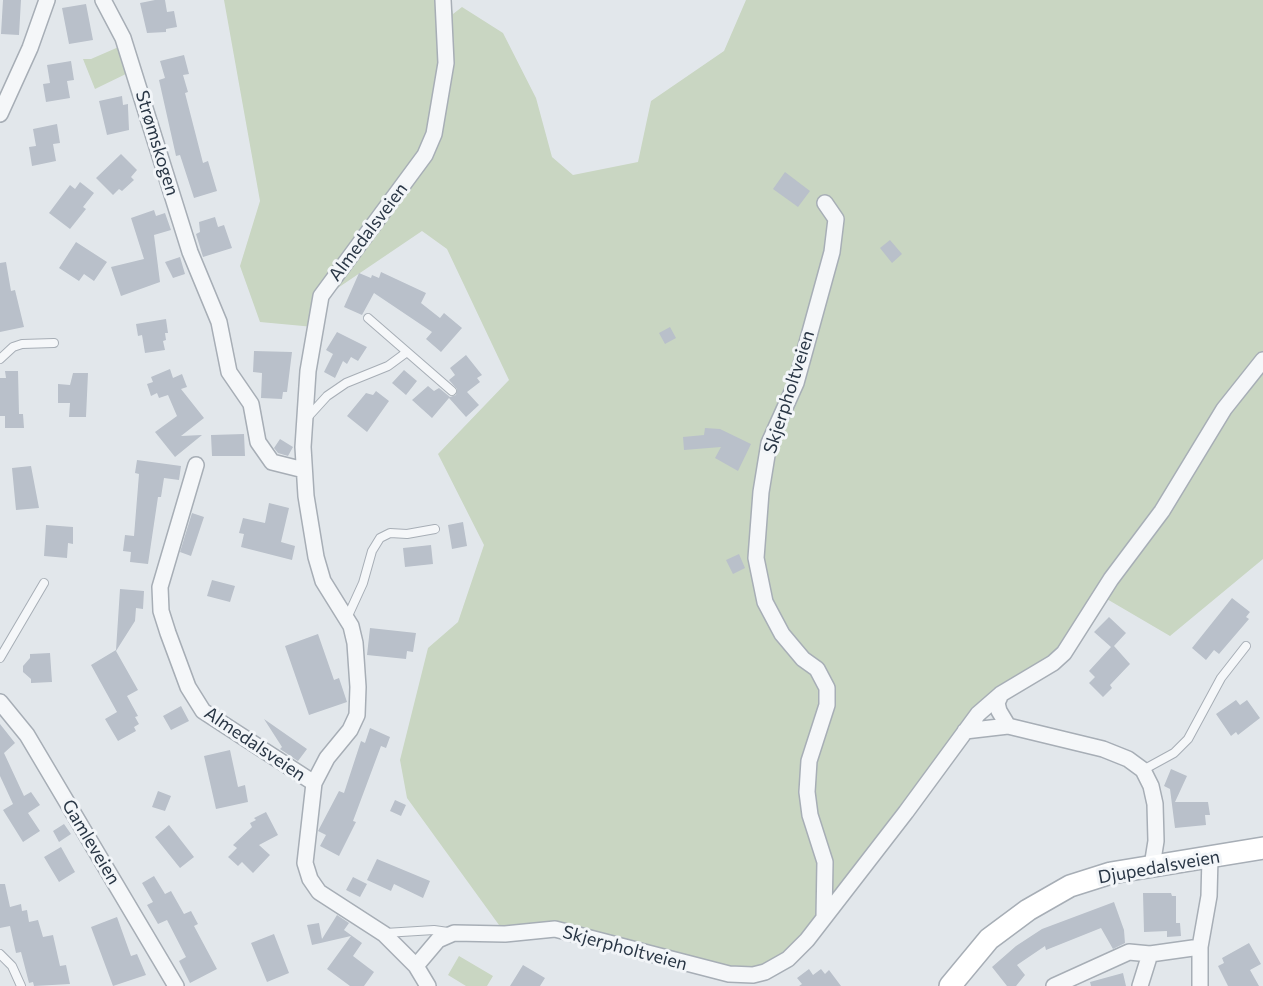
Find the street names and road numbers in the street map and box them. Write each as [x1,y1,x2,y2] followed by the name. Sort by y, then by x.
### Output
[131,88,183,198] street label: Strømskogen
[324,179,412,285] street label: Almedalsveien
[759,328,819,456] street label: Skjerpholtveien
[200,702,310,786] street label: Almedalsveien
[57,796,125,888] street label: Gamleveien
[1096,846,1222,888] street label: Djupedalsveien
[560,921,690,975] street label: Skjerpholtveien

